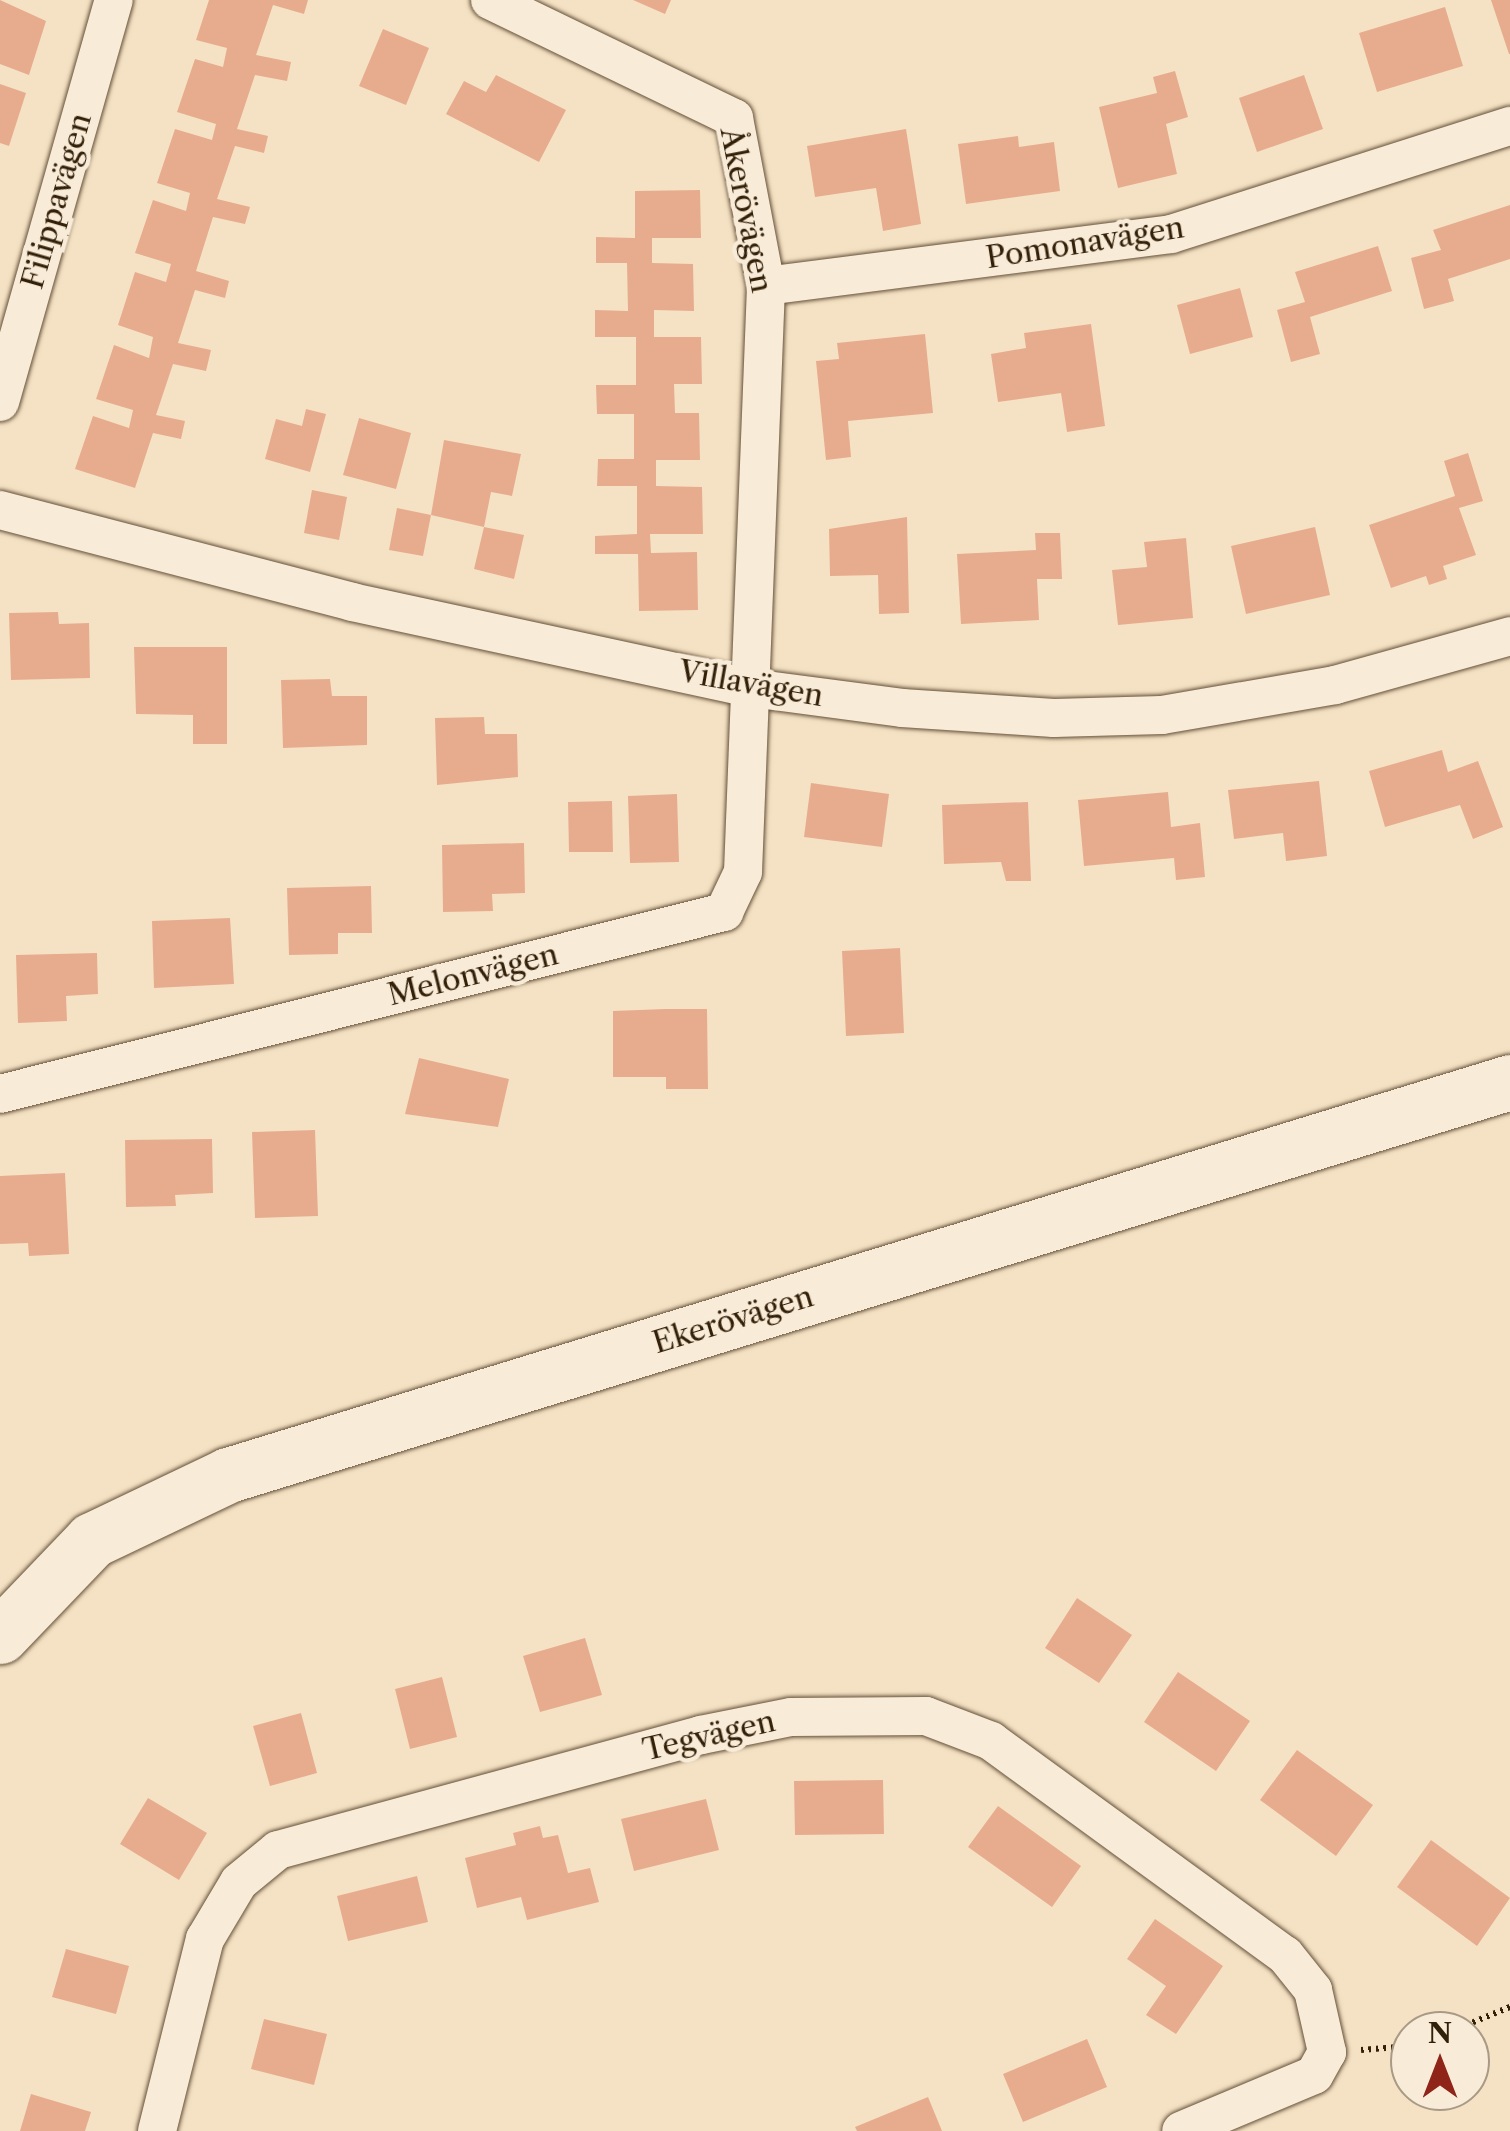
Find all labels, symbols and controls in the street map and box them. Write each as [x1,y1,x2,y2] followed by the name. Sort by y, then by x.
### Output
[15,109,99,293] street label: Filippavägen
[712,124,780,296] street label: Åkerövägen
[983,210,1187,276] street label: Pomonavägen
[676,654,826,714] street label: Villavägen
[384,936,562,1014] street label: Melonvägen
[648,1279,818,1361] street label: Ekerövägen
[639,1703,779,1769] street label: Tegvägen
[1390,2011,1490,2111] north arrow
[1428,2016,1452,2050] text: N

